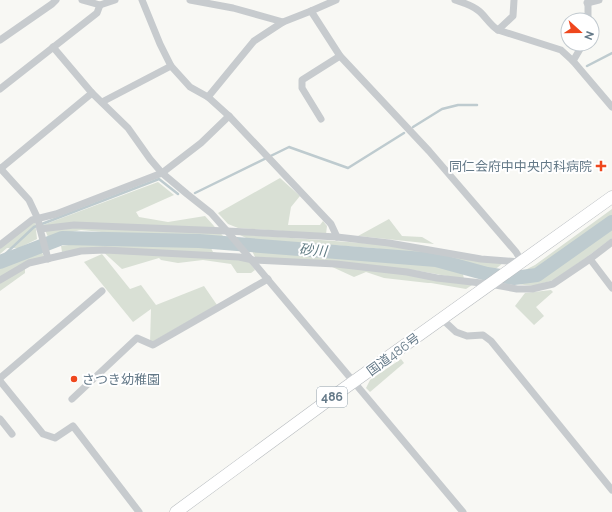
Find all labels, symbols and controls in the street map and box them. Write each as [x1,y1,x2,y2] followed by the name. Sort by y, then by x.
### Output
[560,12,600,52] north arrow
[581,29,596,42] text: N
[449,159,592,174] place label: 同仁会府中中央内科病院
[595,160,607,172] marker: 同仁会府中中央内科病院
[298,241,330,259] water label: 砂川
[364,330,423,379] street label: 国道486号
[82,372,160,387] place label: さつき幼稚園
[69,374,79,384] marker: さつき幼稚園
[317,387,347,407] road number: 486

